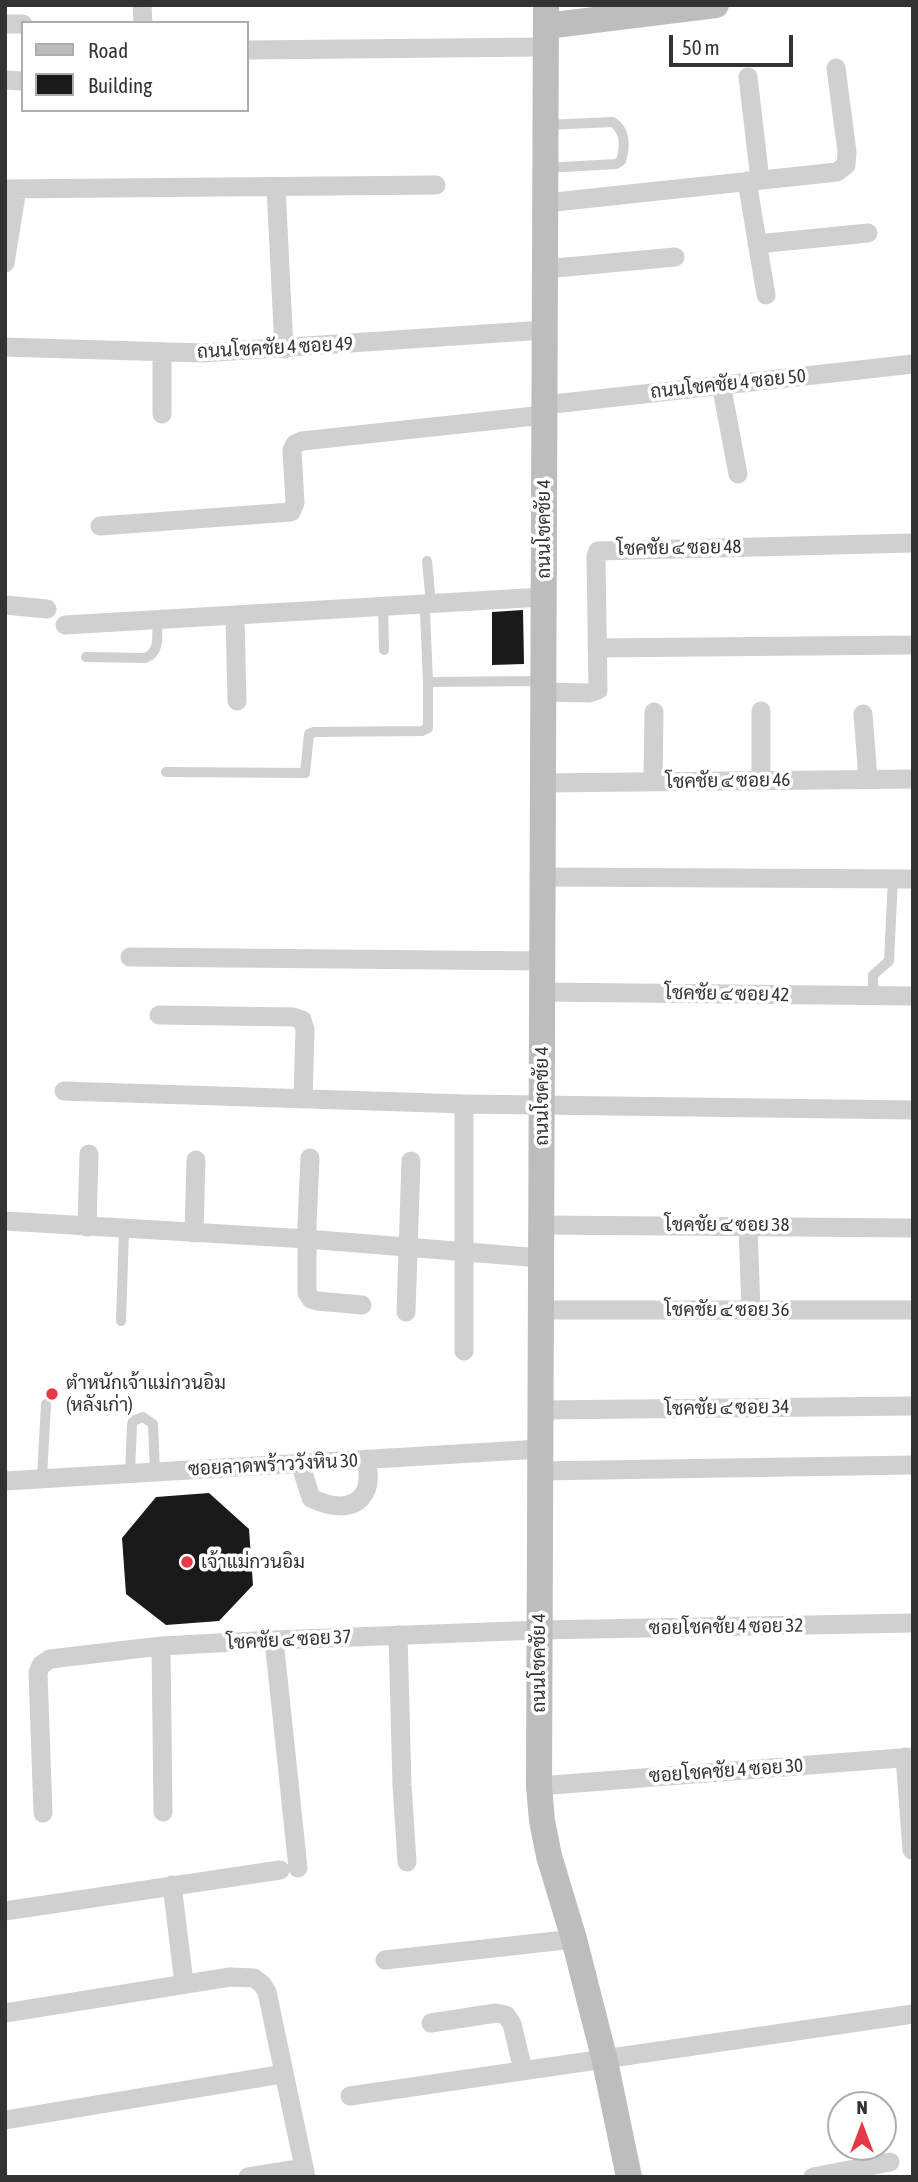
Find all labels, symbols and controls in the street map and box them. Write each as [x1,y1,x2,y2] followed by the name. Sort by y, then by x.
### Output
[21,21,248,112] legend
[673,21,797,65] scale bar
[682,35,720,59] text: 50 m
[88,38,128,62] text: Road
[88,73,152,97] text: Building
[196,333,354,363] street label: ถนนโชคชัย 4 ซอย 49
[649,365,807,403] street label: ถนนโชคชัย 4 ซอย 50
[533,479,555,579] street label: ถนนโชคชัย 4
[616,536,742,560] street label: โชคชัย ๔ ซอย 48
[665,769,791,793] street label: โชคชัย ๔ ซอย 46
[664,982,790,1006] street label: โชคชัย ๔ ซอย 42
[531,1046,553,1146] street label: ถนนโชคชัย 4
[665,1214,789,1236] street label: โชคชัย ๔ ซอย 38
[665,1299,789,1321] street label: โชคชัย ๔ ซอย 36
[66,1372,226,1416] place label: ตำหนักเจ้าแม่กวนอิม (หลังเก่า)
[44,1386,60,1402] marker: ตำหนักเจ้าแม่กวนอิม (หลังเก่า)
[664,1396,790,1420] street label: โชคชัย ๔ ซอย 34
[188,1449,358,1481] street label: ซอยลาดพร้าววังหิน 30
[201,1551,305,1573] place label: เจ้าแม่กวนอิม
[179,1554,195,1570] marker: เจ้าแม่กวนอิม
[528,1613,550,1713] street label: ถนนโชคชัย 4
[649,1614,803,1640] street label: ซอยโชคชัย 4 ซอย 32
[226,1625,352,1655] street label: โชคชัย ๔ ซอย 37
[648,1754,804,1788] street label: ซอยโชคชัย 4 ซอย 30
[827,2091,897,2161] north arrow
[856,2096,868,2118] text: N

